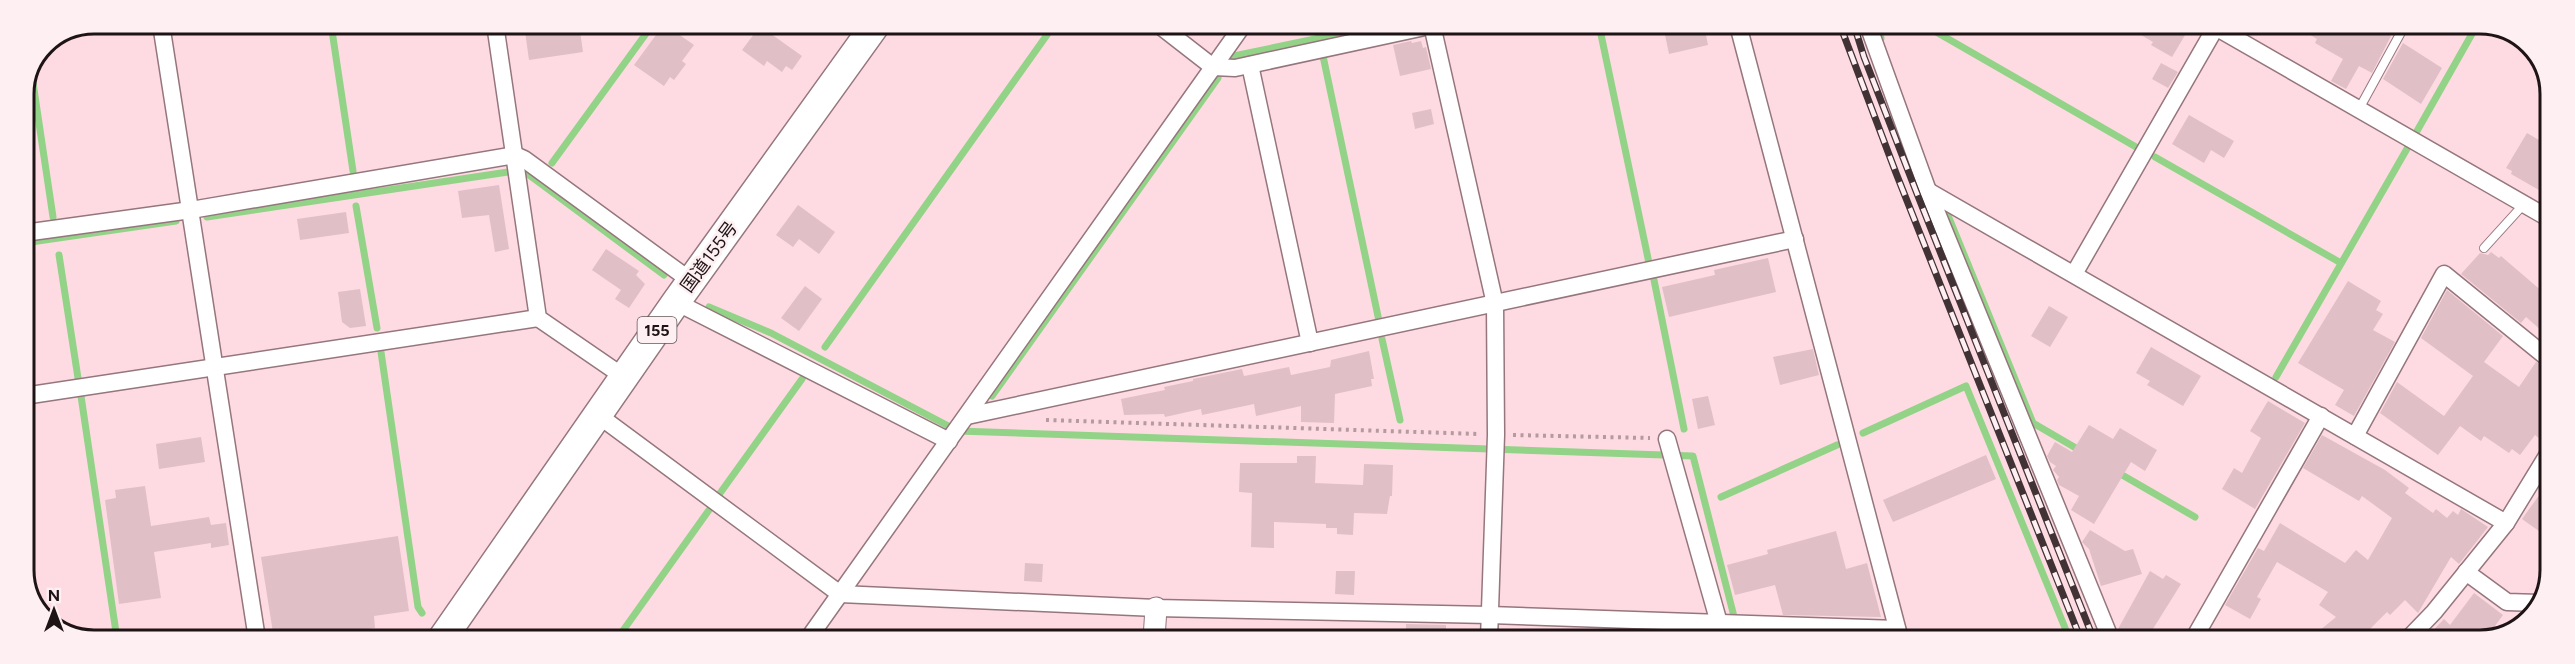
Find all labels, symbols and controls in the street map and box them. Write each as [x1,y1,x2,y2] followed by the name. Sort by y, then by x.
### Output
[676,217,742,297] street label: 国道155号
[638,317,676,343] road number: 155
[24,580,84,640] north arrow
[48,586,60,605] text: N

